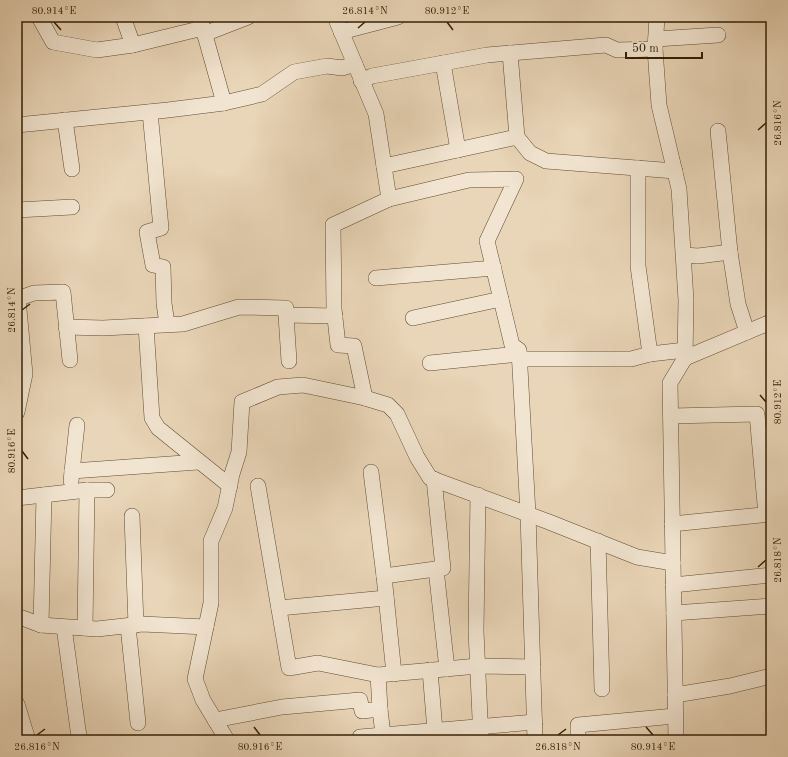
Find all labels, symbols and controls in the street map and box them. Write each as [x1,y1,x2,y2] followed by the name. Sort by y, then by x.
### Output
[32,6,76,16] text: 80.914°E
[342,6,388,16] text: 26.814°N
[425,6,469,16] text: 80.912°E
[626,34,702,60] scale bar
[632,42,659,55] text: 50 m
[773,100,783,146] text: 26.816°N
[7,287,17,333] text: 26.814°N
[773,380,783,424] text: 80.912°E
[7,429,17,473] text: 80.916°E
[773,537,783,583] text: 26.818°N
[14,742,60,752] text: 26.816°N
[238,742,282,752] text: 80.916°E
[535,742,581,752] text: 26.818°N
[631,742,675,752] text: 80.914°E

